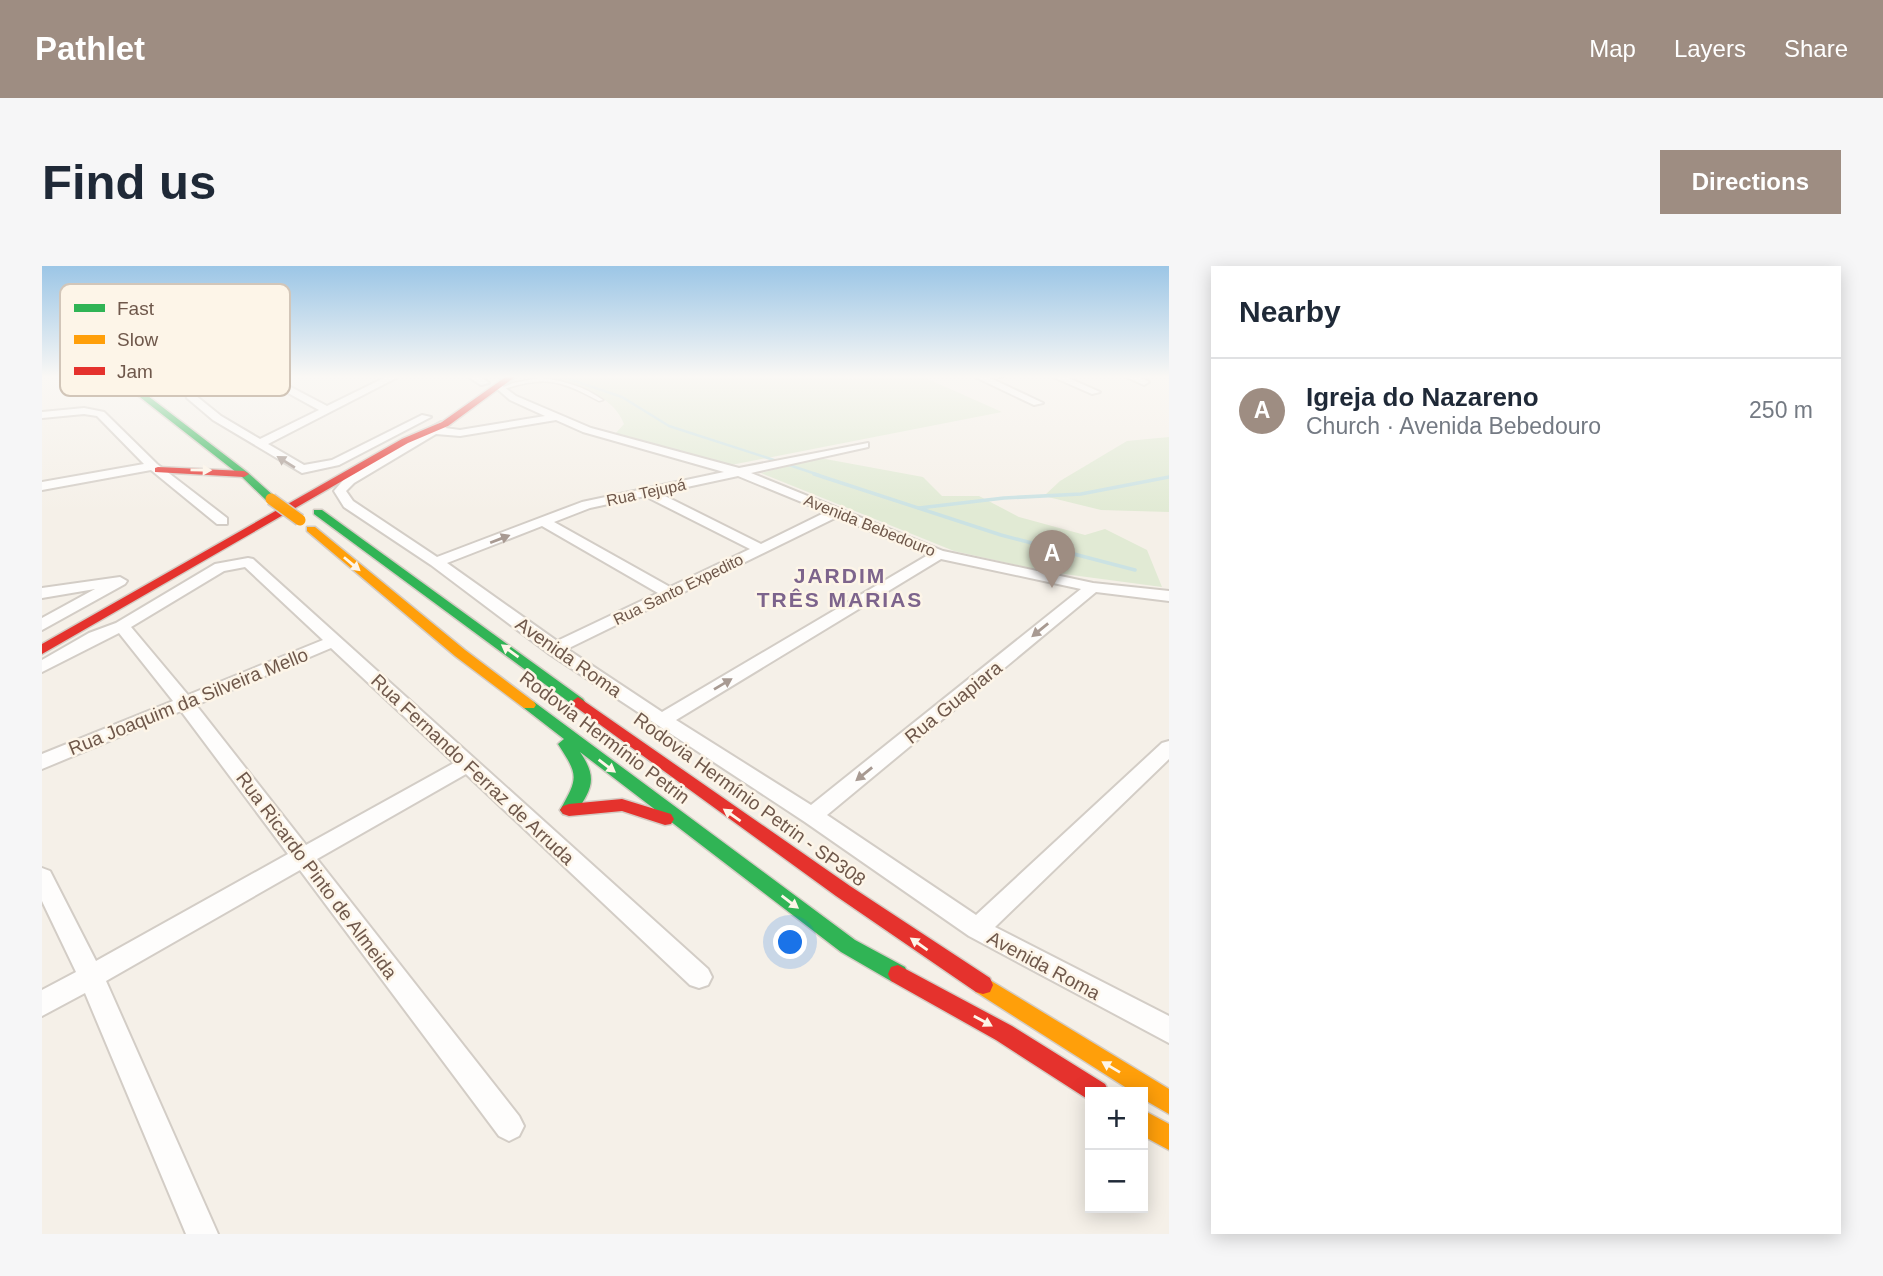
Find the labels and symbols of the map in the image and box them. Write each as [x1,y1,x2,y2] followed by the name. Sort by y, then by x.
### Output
[60,284,290,396] legend
[117,298,155,319] text: Fast
[117,329,158,350] text: Slow
[117,361,153,382] text: Jam
[277,455,296,468] one-way arrow
[190,465,212,476] one-way arrow
[605,476,687,509] street label: Rua Tejupá
[802,491,938,560] street label: Avenida Bebedouro
[1029,530,1075,588] pin: A
[490,533,511,544] one-way arrow
[611,551,746,628] street label: Rua Santo Expedito
[343,556,361,571] one-way arrow
[757,564,923,611] district label: JARDIM TRÊS MARIAS
[512,613,626,702] street label: Avenida Roma
[1031,623,1049,638] one-way arrow
[501,643,519,658] one-way arrow
[65,644,311,759] street label: Rua Joaquim da Silveira Mello
[901,657,1006,748] street label: Rua Guapiara
[516,667,694,808] street label: Rodovia Hermínio Petrin
[367,670,579,869] street label: Rua Fernando Ferraz de Arruda
[713,678,732,691] one-way arrow
[630,708,870,890] street label: Rodovia Hermínio Petrin - SP308
[598,758,616,773] one-way arrow
[855,767,873,782] one-way arrow
[232,768,402,983] street label: Rua Ricardo Pinto de Almeida
[723,808,741,822] one-way arrow
[780,895,799,909] one-way arrow
[773,925,807,959] your location
[984,927,1104,1004] street label: Avenida Roma
[910,937,928,951] one-way arrow
[973,1015,993,1027] one-way arrow
[1101,1061,1120,1073] one-way arrow

